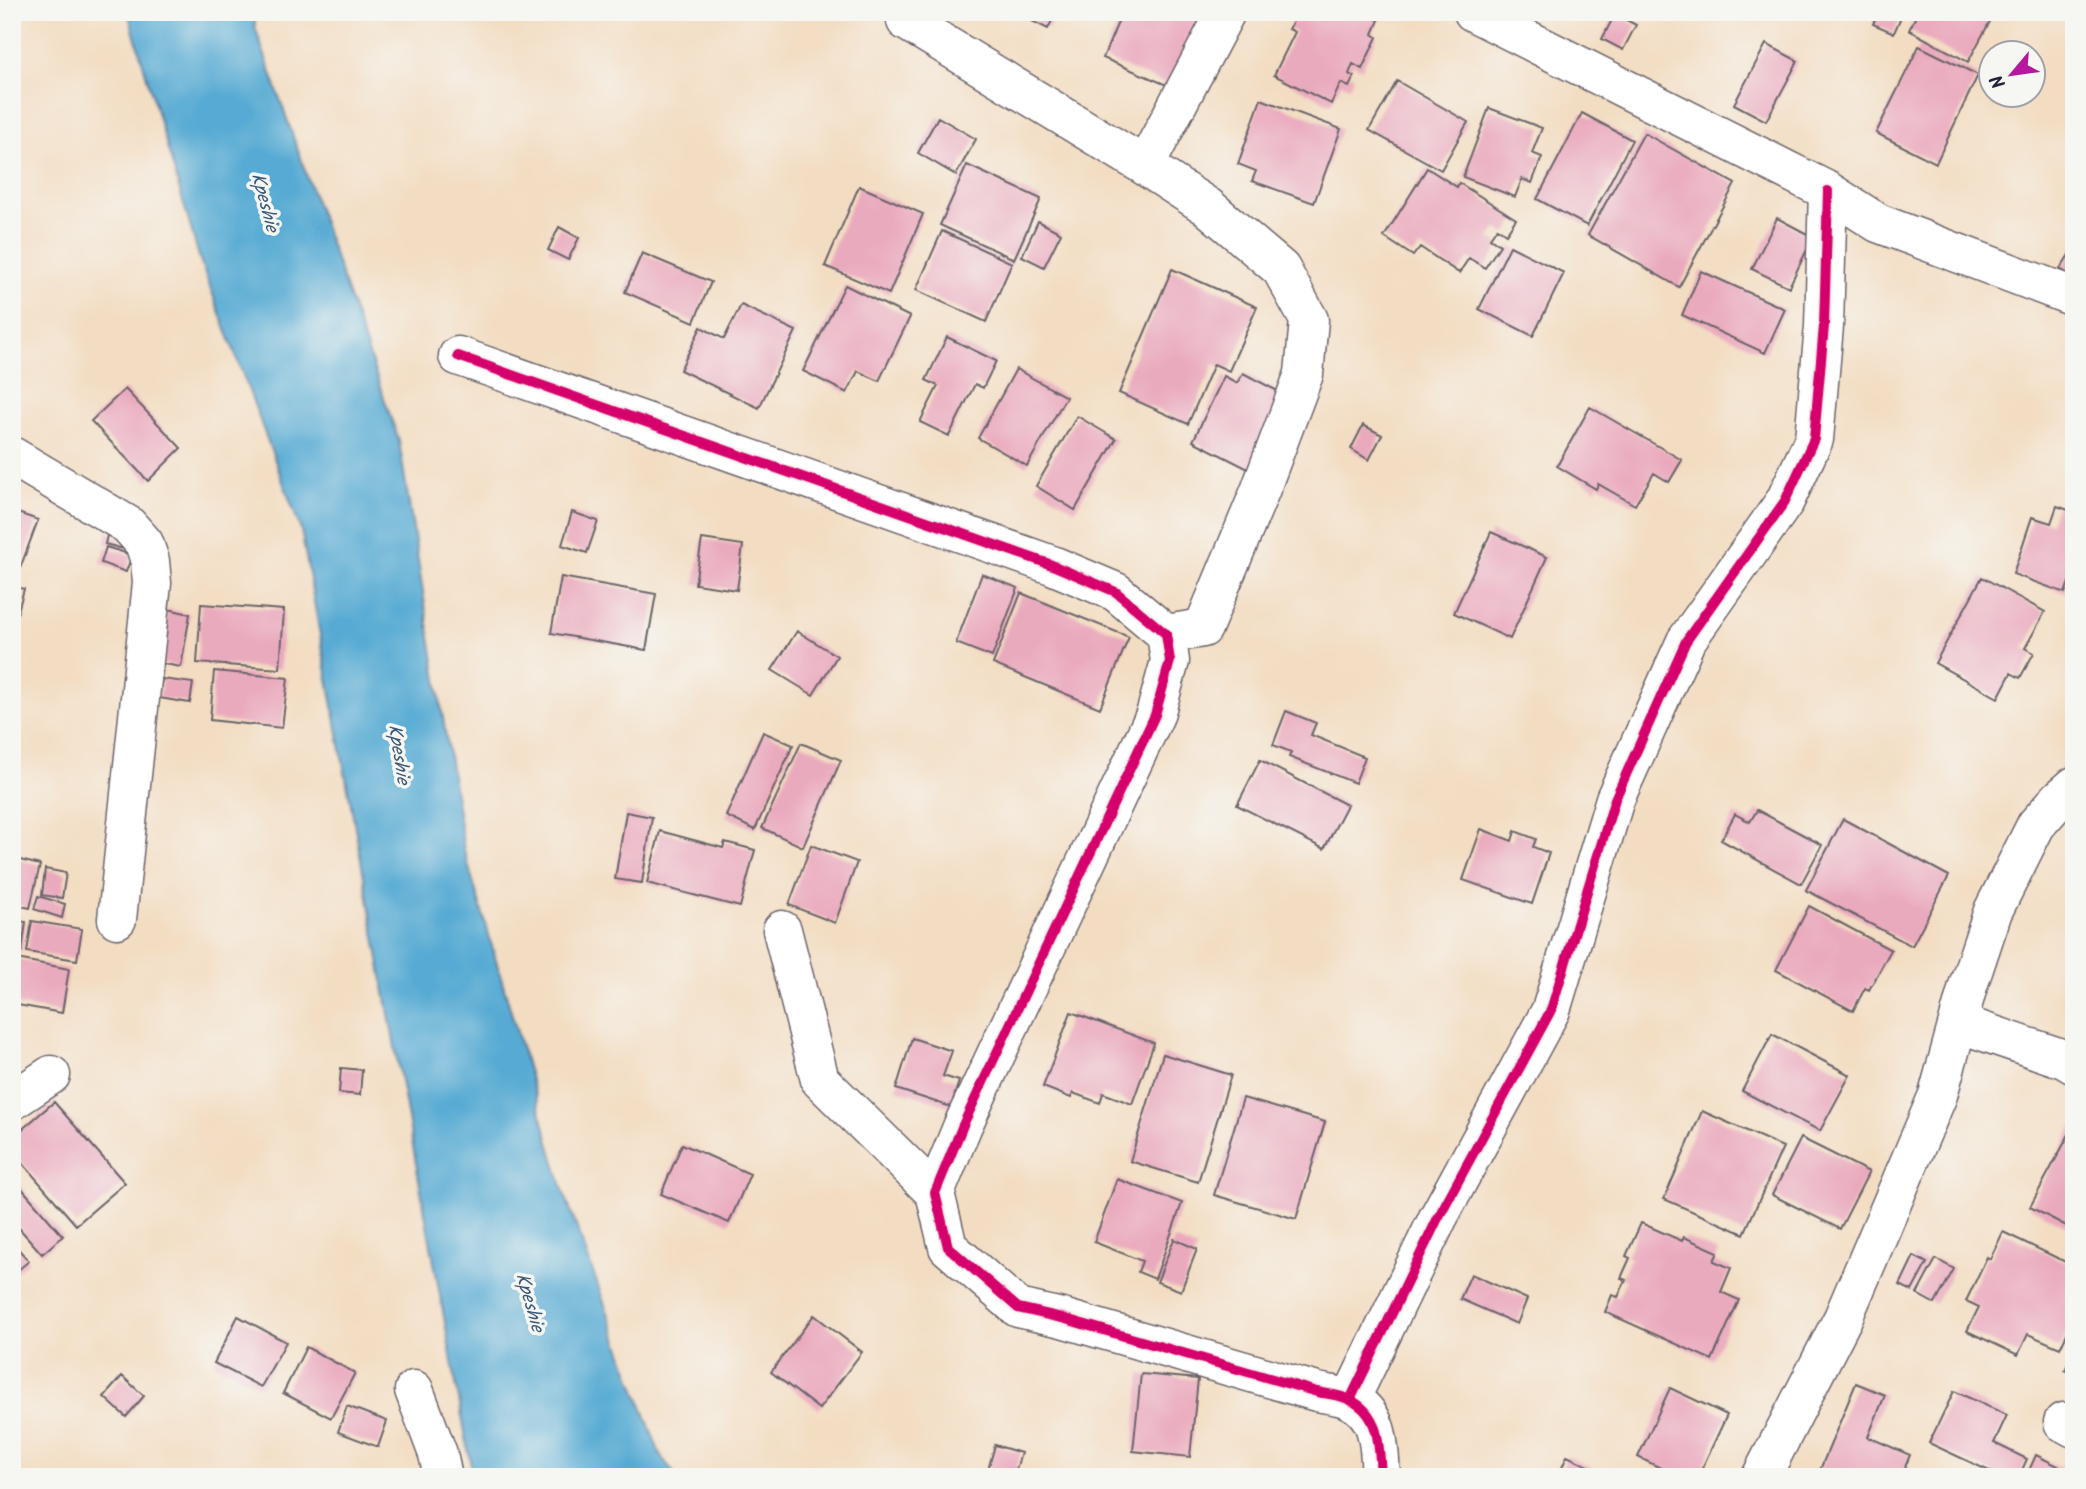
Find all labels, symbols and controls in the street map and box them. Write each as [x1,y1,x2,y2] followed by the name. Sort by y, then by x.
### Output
[1978,38,2048,108] north arrow
[1983,69,2015,94] text: N
[242,170,287,238] water label: Kpeshie
[378,722,418,789] water label: Kpeshie
[506,1269,552,1338] water label: Kpeshie

